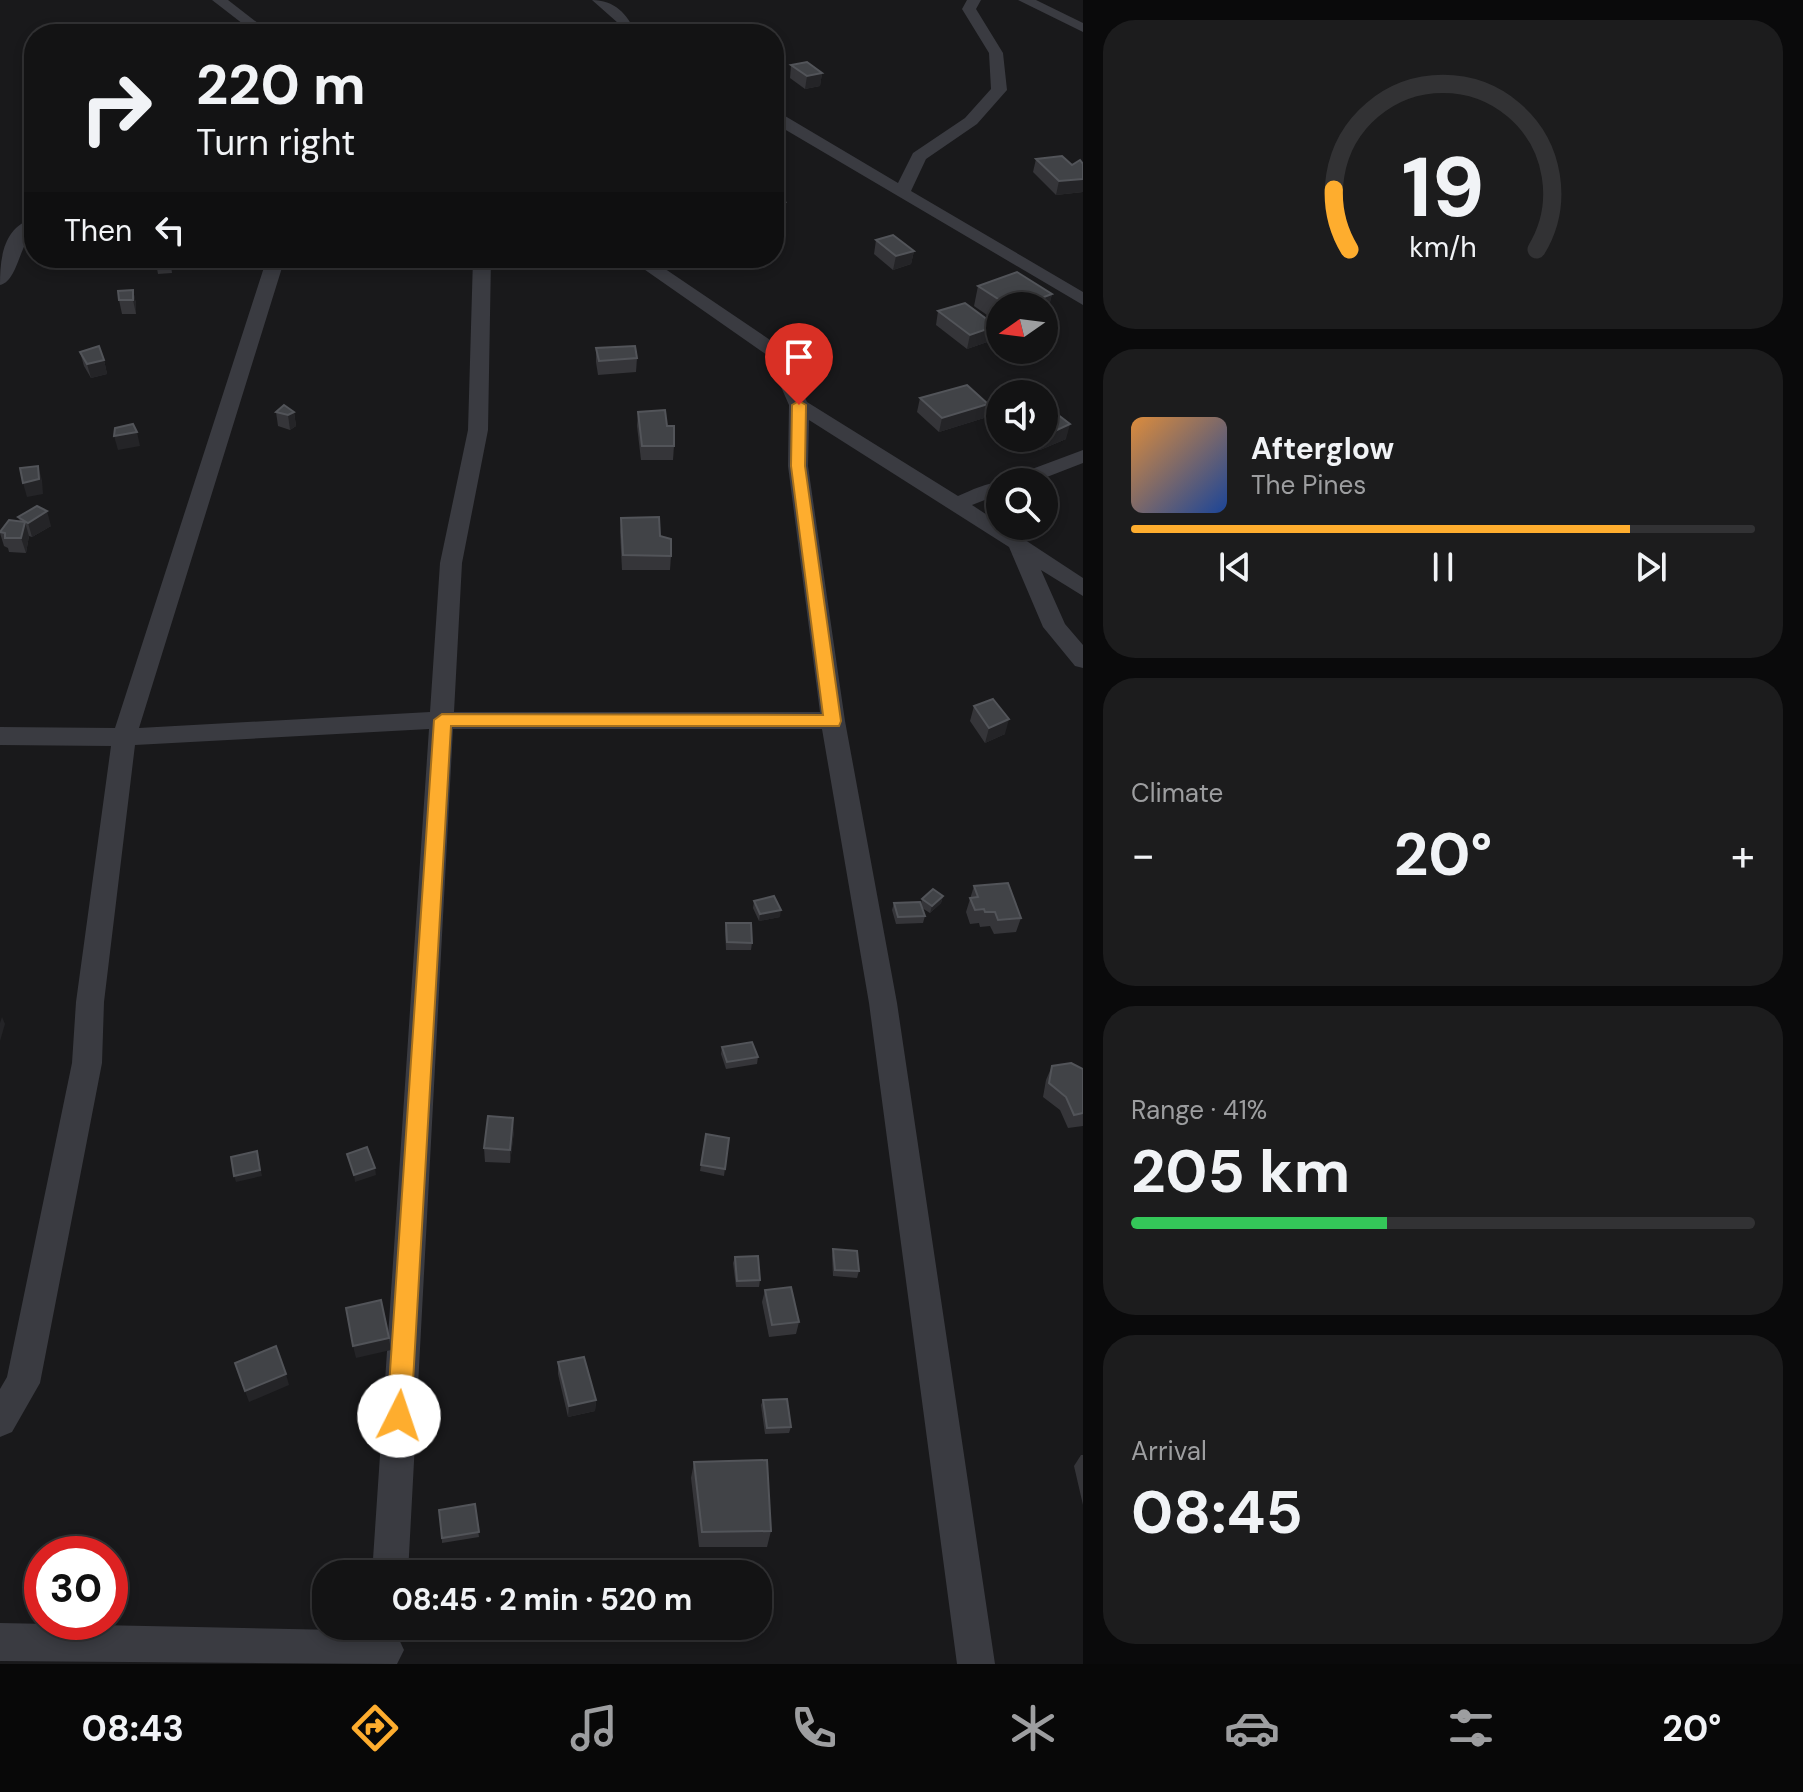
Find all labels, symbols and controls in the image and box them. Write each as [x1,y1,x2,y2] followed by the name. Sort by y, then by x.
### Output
[196,48,366,121] text: 220 m
[64,56,168,160] icon: right
[196,119,355,166] text: Turn right
[1401,133,1485,242] text: 19
[148,208,192,252] icon: left
[64,211,132,250] text: Then
[1409,230,1477,267] text: km/h
[986,292,1058,364] north arrow
[986,292,1058,540] map controls
[765,323,833,405] pin
[777,335,821,379] icon: arrive
[986,380,1058,452] button: sound
[1251,429,1394,468] text: Afterglow
[986,468,1058,540] button: search
[1251,468,1366,502] text: The Pines
[1213,545,1257,589] icon: previous
[1421,545,1465,589] icon: pause
[1629,545,1673,589] icon: next
[1131,776,1223,810] text: Climate
[1394,815,1492,894] text: 20°
[1131,826,1155,884] text: −
[1731,826,1755,884] text: +
[1131,1093,1267,1127] text: Range · 41%
[1131,1132,1350,1211] text: 205 km
[357,1374,441,1458] position arrow
[1131,1434,1207,1468] text: Arrival
[1131,1473,1303,1552] text: 08:45
[24,1536,128,1640] speed limit sign: 30
[392,1580,692,1619] text: 08:45 · 2 min · 520 m
[347,1700,403,1756] icon: directions
[566,1700,622,1756] icon: music
[786,1700,842,1756] icon: phone
[1005,1700,1061,1756] icon: climate
[1224,1700,1280,1756] icon: car
[1443,1700,1499,1756] icon: filters
[82,1705,184,1752] text: 08:43
[1662,1705,1721,1752] text: 20°

